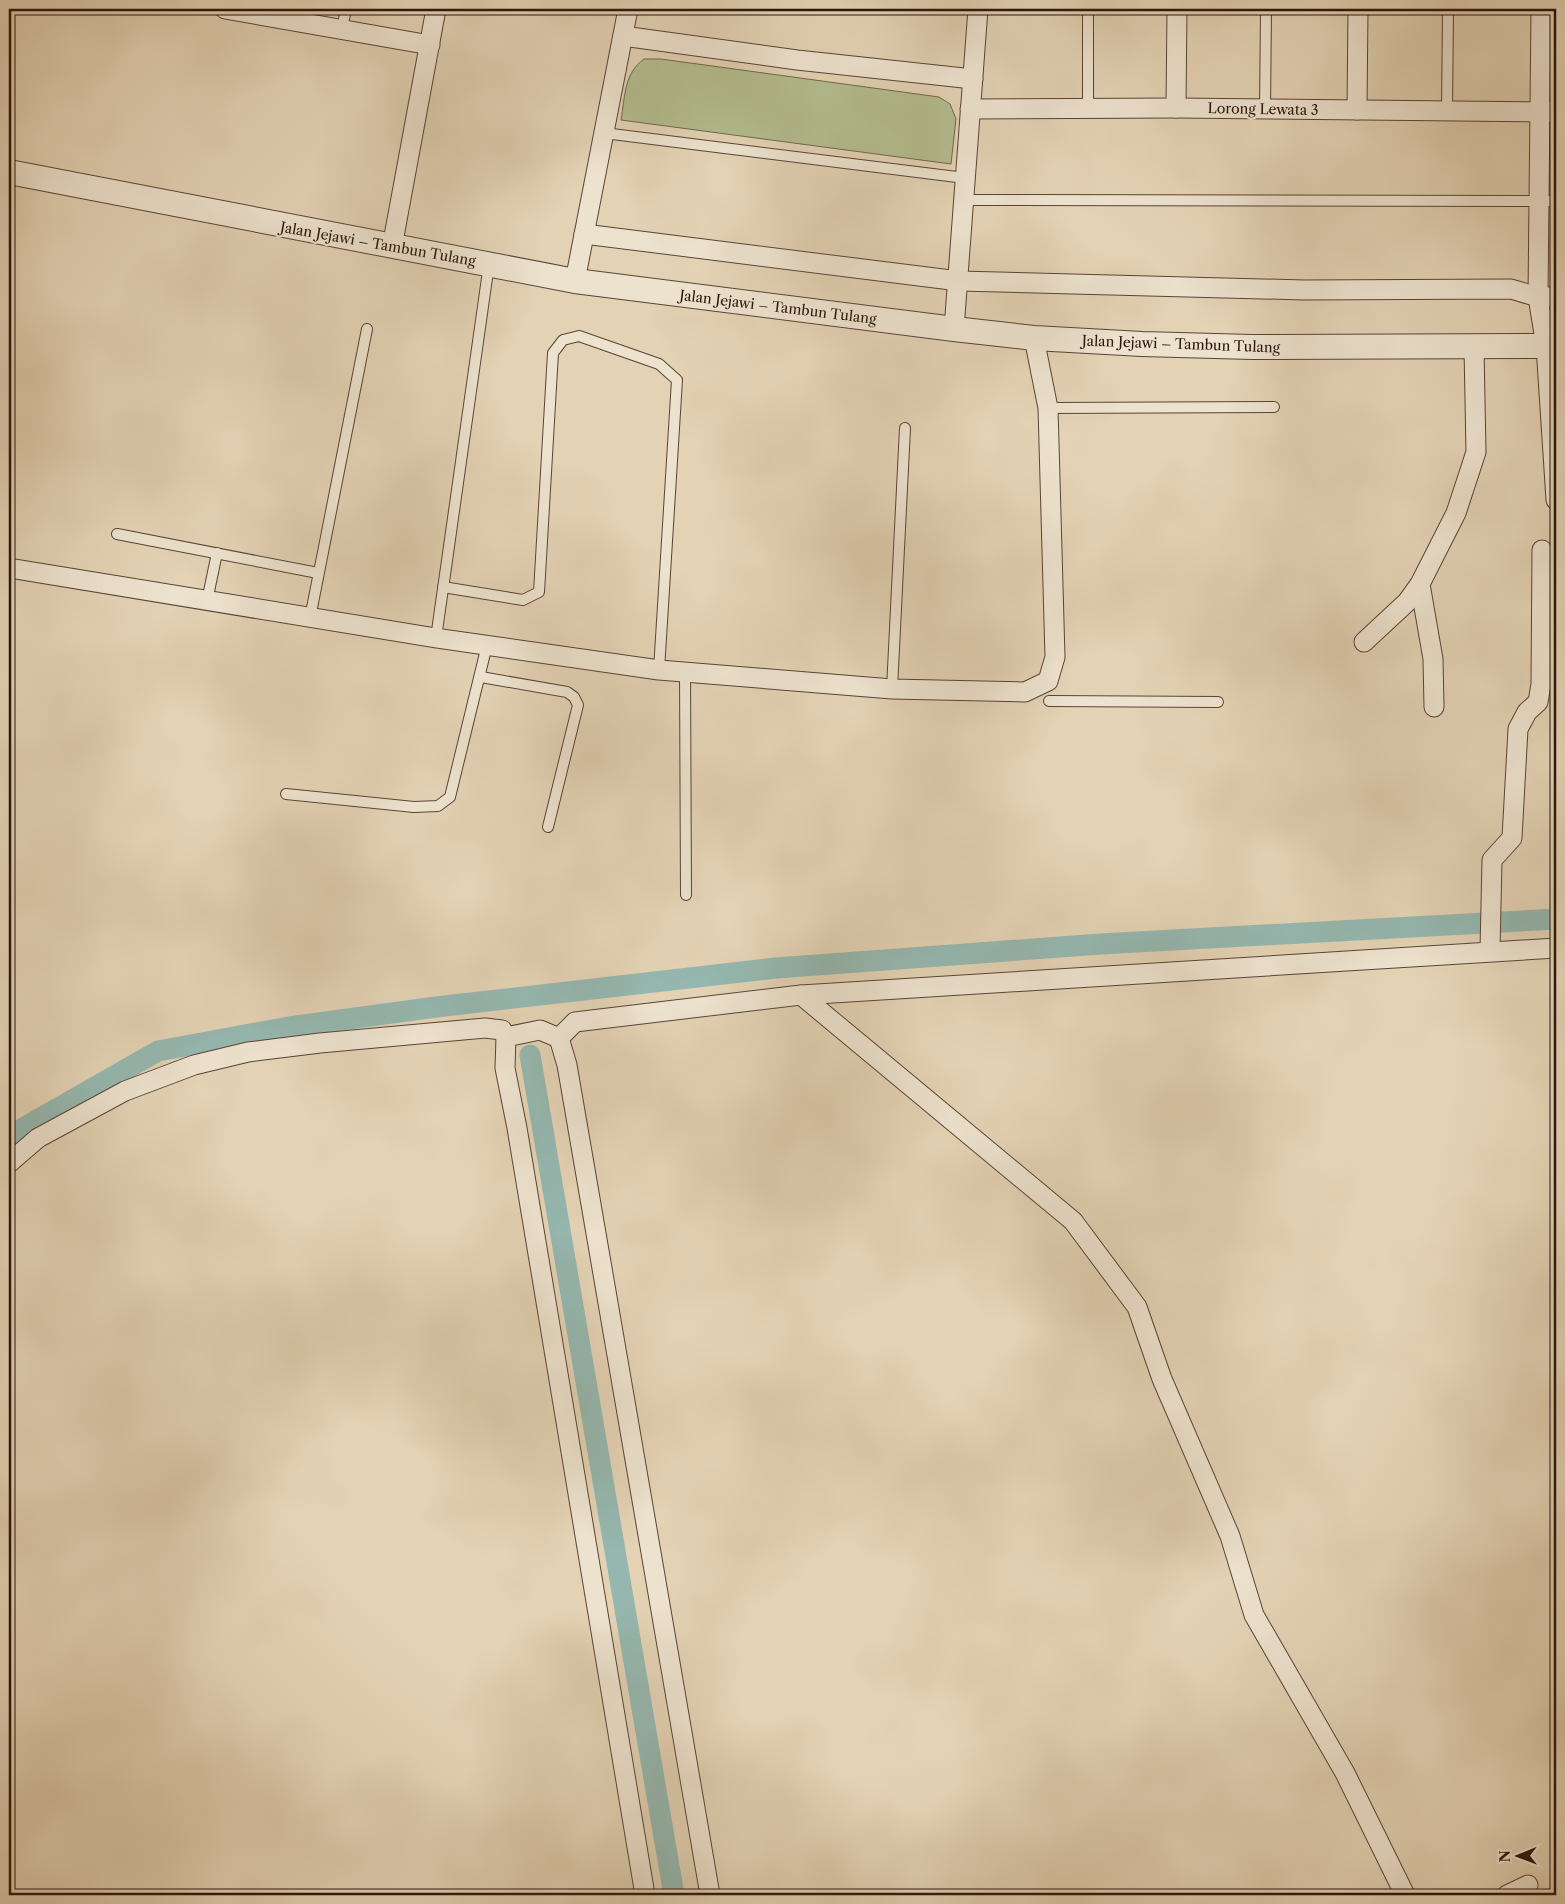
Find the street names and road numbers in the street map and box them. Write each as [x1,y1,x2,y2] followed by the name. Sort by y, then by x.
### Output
[1207,99,1319,119] street label: Lorong Lewata 3
[277,218,478,270] street label: Jalan Jejawi – Tambun Tulang
[677,286,878,328] street label: Jalan Jejawi – Tambun Tulang
[1080,331,1281,356] street label: Jalan Jejawi – Tambun Tulang

